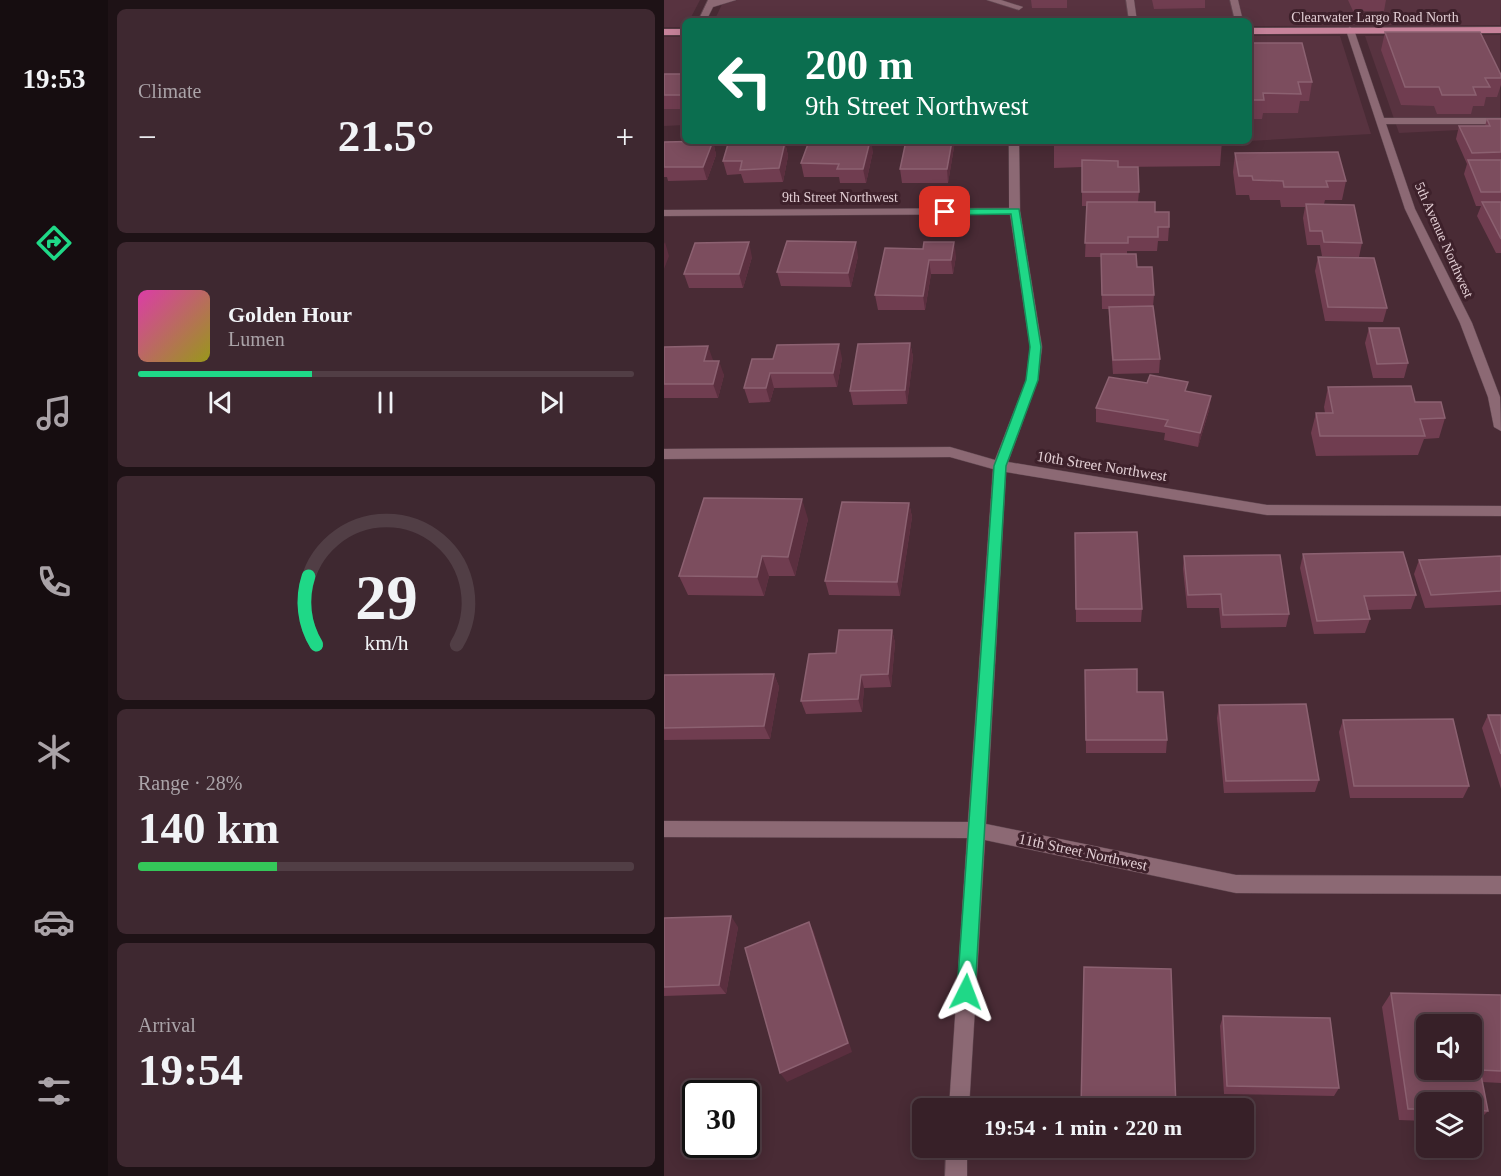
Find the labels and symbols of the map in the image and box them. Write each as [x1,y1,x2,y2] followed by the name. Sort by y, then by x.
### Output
[1291,10,1459,25] street label: Clearwater Largo Road North
[1412,180,1476,300] street label: 5th Avenue Northwest
[919,186,970,237] pin
[782,190,898,205] street label: 9th Street Northwest
[1036,448,1169,484] street label: 10th Street Northwest
[1017,831,1150,874] street label: 11th Street Northwest
[934,960,998,1024] position arrow
[682,1080,760,1158] speed limit sign: 30

